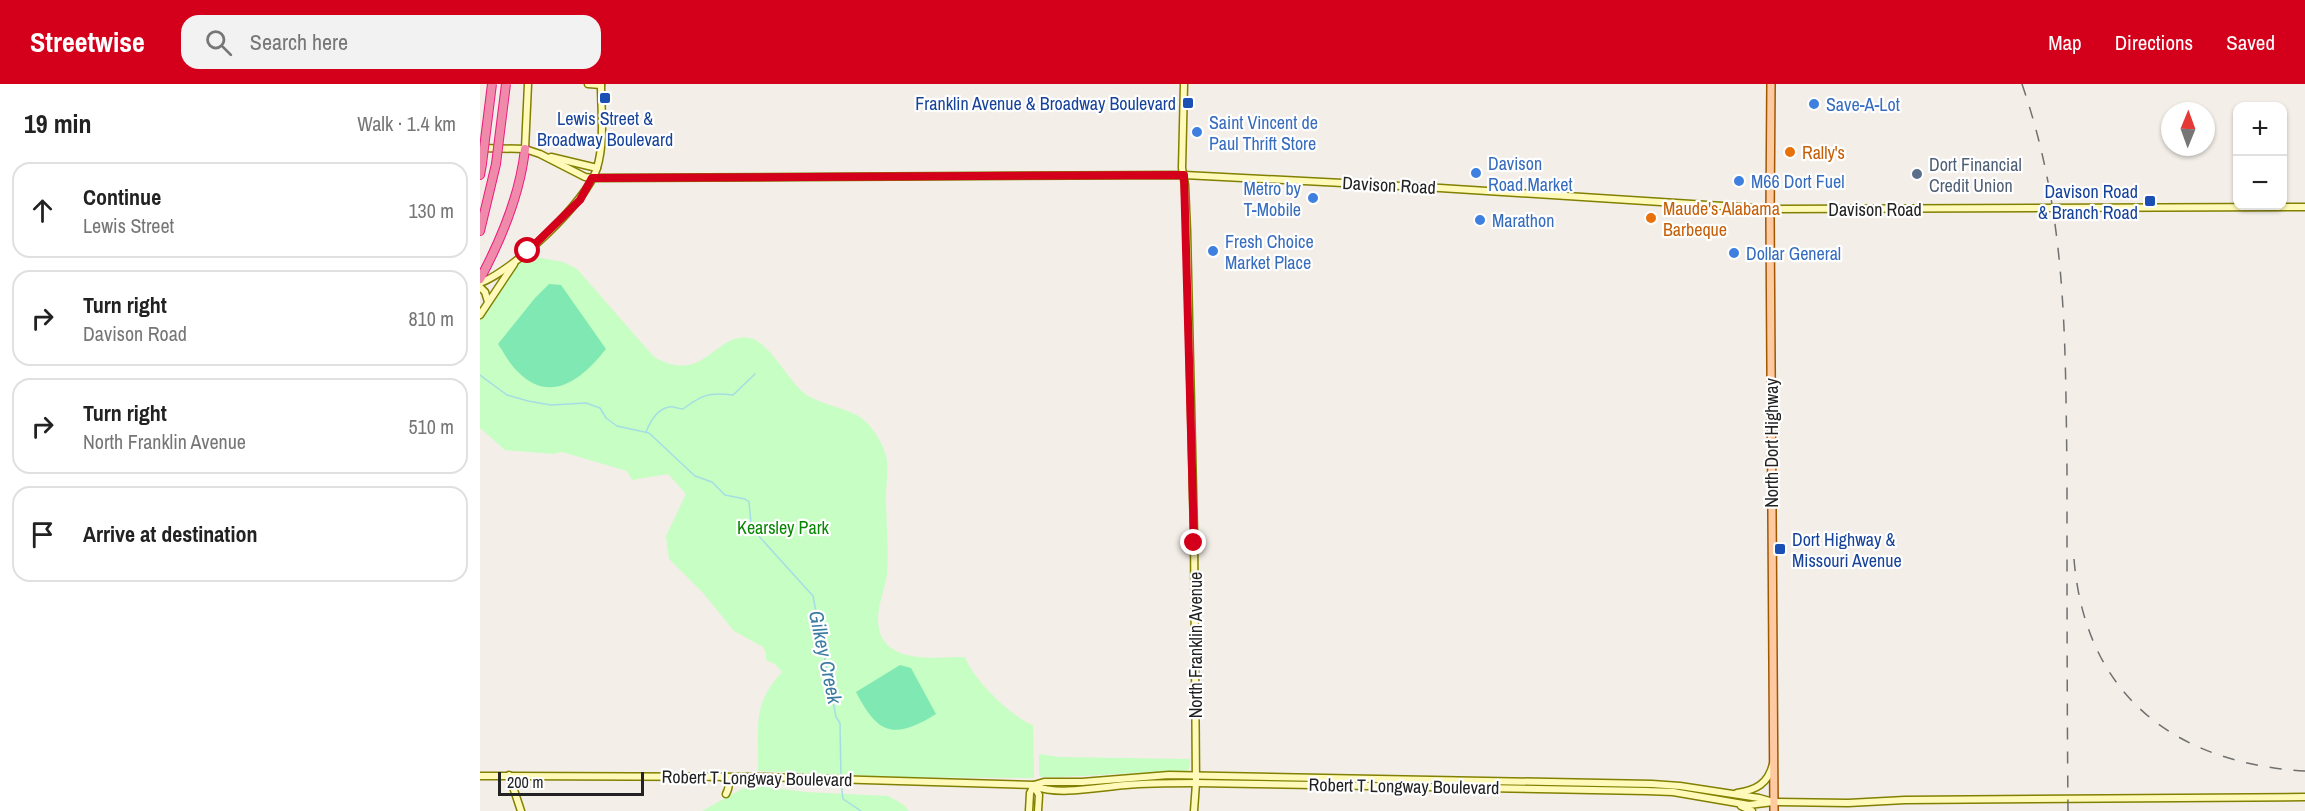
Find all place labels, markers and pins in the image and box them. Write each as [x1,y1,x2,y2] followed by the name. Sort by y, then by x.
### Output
[598,91,612,105] marker: Lewis Street & Broadway Boulevard
[915,91,1176,116] place label: Franklin Avenue & Broadway Boulevard
[1826,92,1900,117] place label: Save-A-Lot
[1181,96,1195,110] marker: Franklin Avenue & Broadway Boulevard
[1807,97,1821,111] marker: Save-A-Lot
[537,106,673,152] place label: Lewis Street & Broadway Boulevard
[1209,110,1318,156] place label: Saint Vincent de Paul Thrift Store
[1190,125,1204,139] marker: Saint Vincent de Paul Thrift Store
[1802,140,1845,165] place label: Rally's
[1783,145,1797,159] marker: Rally's
[1488,151,1573,197] place label: Davison Road Market
[1929,152,2022,198] place label: Dort Financial Credit Union
[1469,166,1483,180] marker: Davison Road Market
[1910,167,1924,181] marker: Dort Financial Credit Union
[1751,169,1845,194] place label: M66 Dort Fuel
[1732,174,1746,188] marker: M66 Dort Fuel
[1244,176,1302,222] place label: Metro by T-Mobile
[2038,179,2138,225] place label: Davison Road & Branch Road
[1306,191,1320,205] marker: Metro by T-Mobile
[2143,194,2157,208] marker: Davison Road & Branch Road
[1663,196,1780,242] place label: Maude's Alabama Barbeque
[1492,208,1554,233] place label: Marathon
[1644,211,1658,225] marker: Maude's Alabama Barbeque
[1473,213,1487,227] marker: Marathon
[1225,229,1314,275] place label: Fresh Choice Market Place
[1746,241,1841,266] place label: Dollar General
[1206,244,1220,258] marker: Fresh Choice Market Place
[1727,246,1741,260] marker: Dollar General
[1792,527,1902,573] place label: Dort Highway & Missouri Avenue
[1773,542,1787,556] marker: Dort Highway & Missouri Avenue

